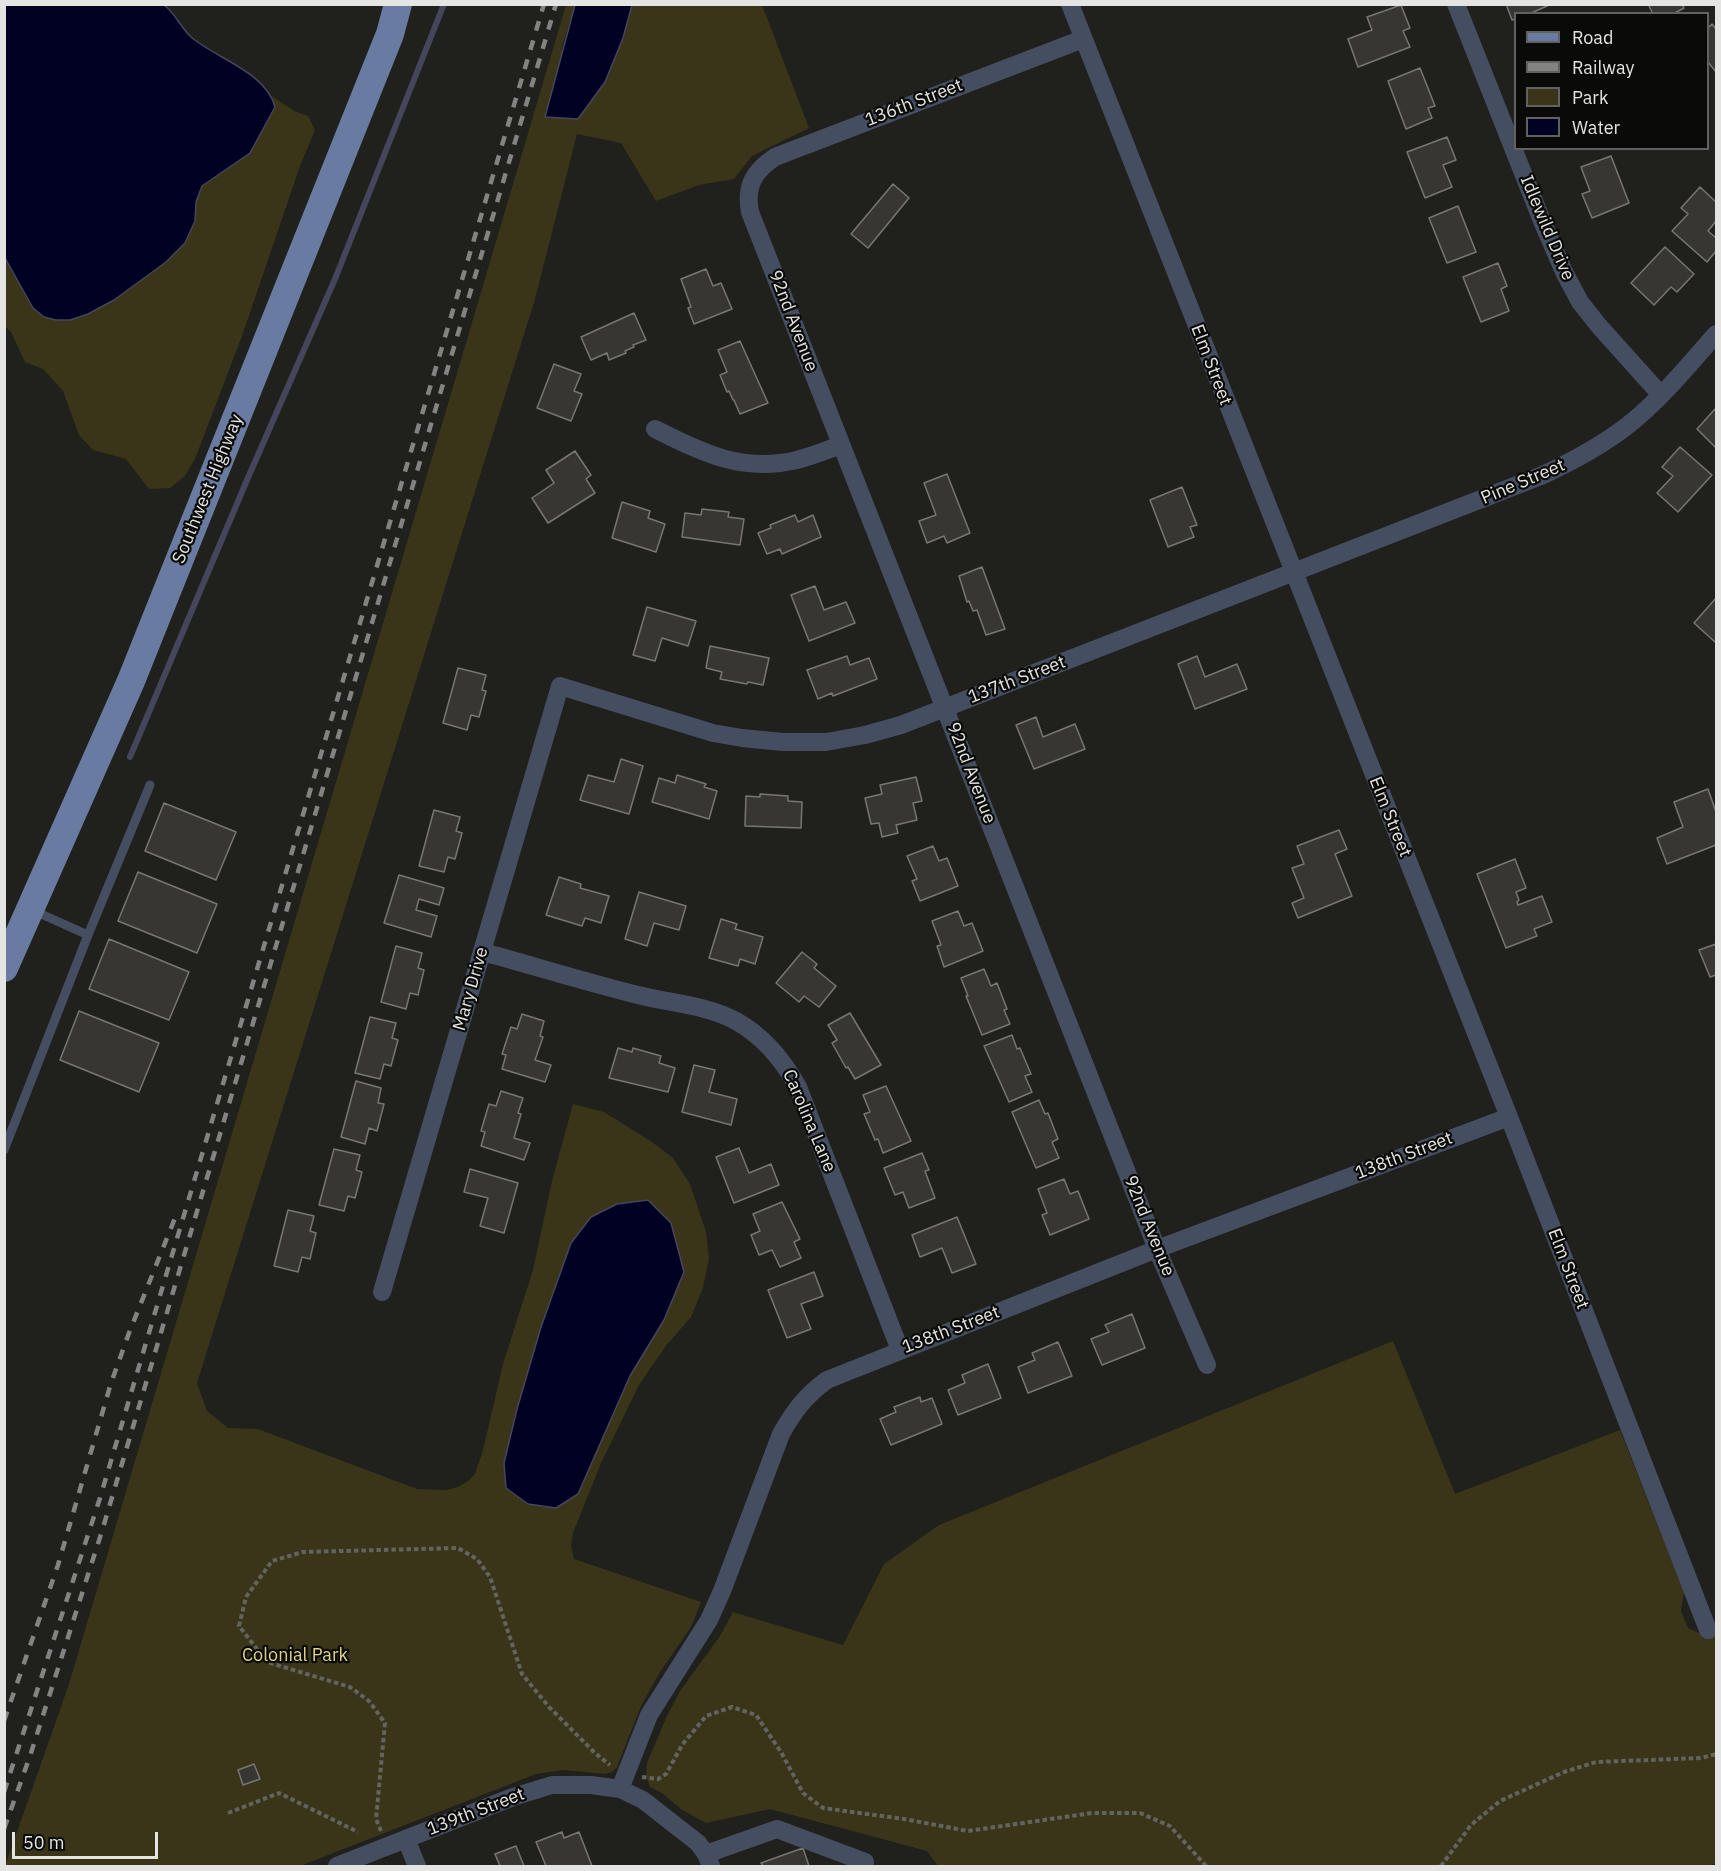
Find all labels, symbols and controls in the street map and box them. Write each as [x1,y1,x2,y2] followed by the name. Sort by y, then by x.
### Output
[1514,12,1709,150] legend
[1572,26,1613,49] text: Road
[1572,56,1634,79] text: Railway
[862,75,966,131] street label: 136th Street
[1572,86,1608,109] text: Park
[1572,116,1620,139] text: Water
[1515,172,1579,284] street label: Idlewild Drive
[764,267,822,375] street label: 92nd Avenue
[1186,322,1236,408] street label: Elm Street
[168,411,248,567] street label: Southwest Highway
[1478,455,1568,509] street label: Pine Street
[965,652,1069,708] street label: 137th Street
[942,719,1000,827] street label: 92nd Avenue
[1364,774,1416,860] street label: Elm Street
[449,945,493,1033] street label: Mary Drive
[778,1066,840,1176] street label: Carolina Lane
[1352,1128,1456,1184] street label: 138th Street
[1119,1173,1179,1279] street label: 92nd Avenue
[1543,1226,1593,1312] street label: Elm Street
[899,1302,1003,1358] street label: 138th Street
[242,1645,348,1667] park label: Colonial Park
[424,1784,528,1840] street label: 139th Street
[15,1820,160,1858] scale bar
[23,1831,65,1854] text: 50 m

